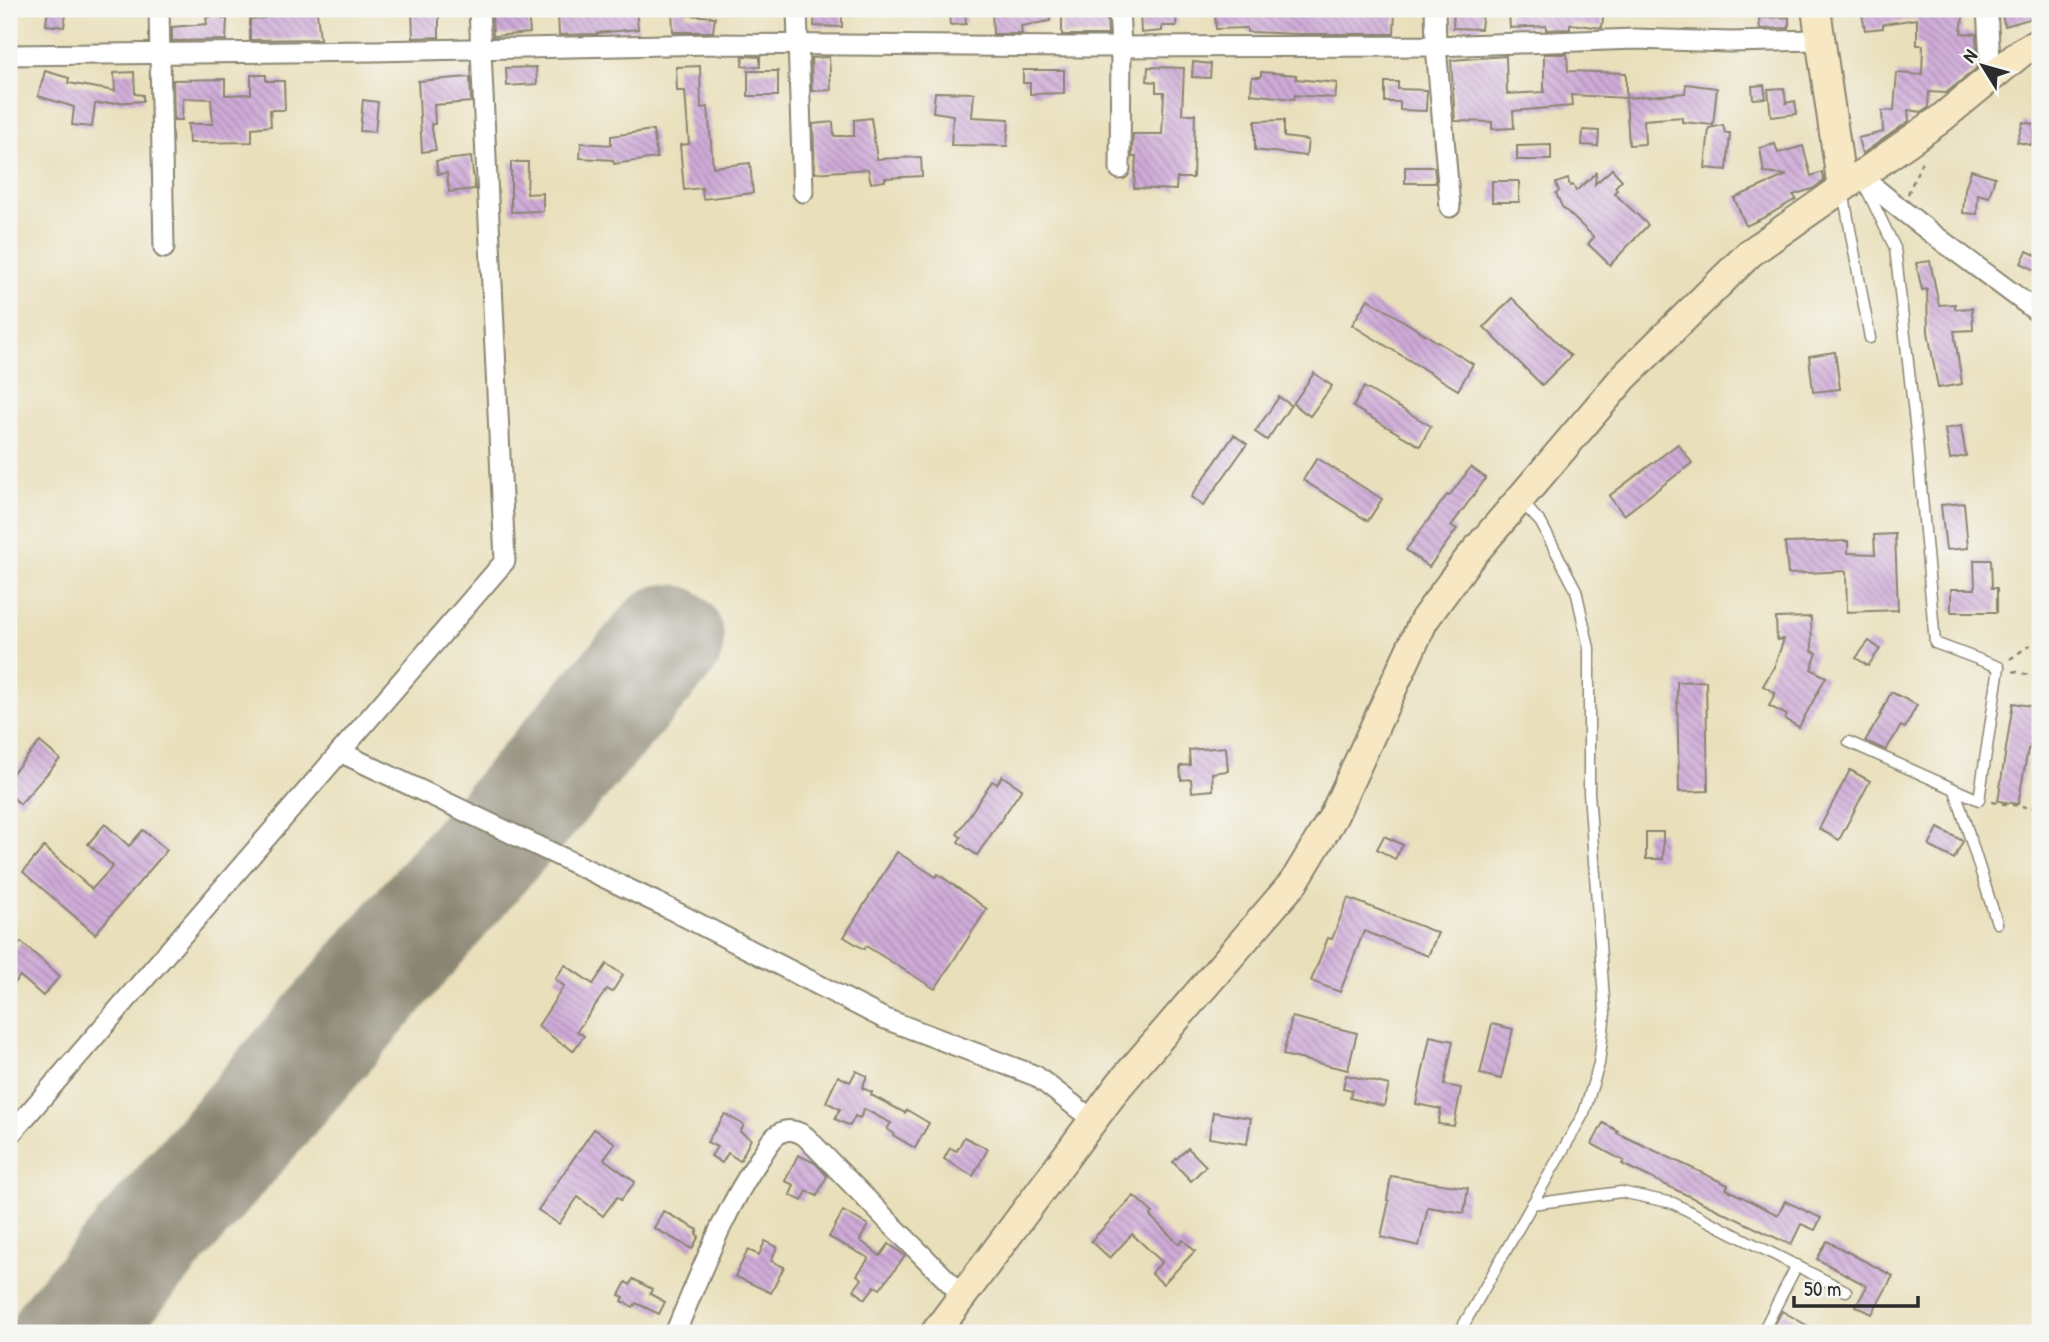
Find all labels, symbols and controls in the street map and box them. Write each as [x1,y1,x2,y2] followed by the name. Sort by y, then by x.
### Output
[1948,32,2018,102] north arrow
[1956,44,1983,68] text: N
[1794,1265,1918,1309] scale bar
[1804,1274,1841,1303] text: 50 m

